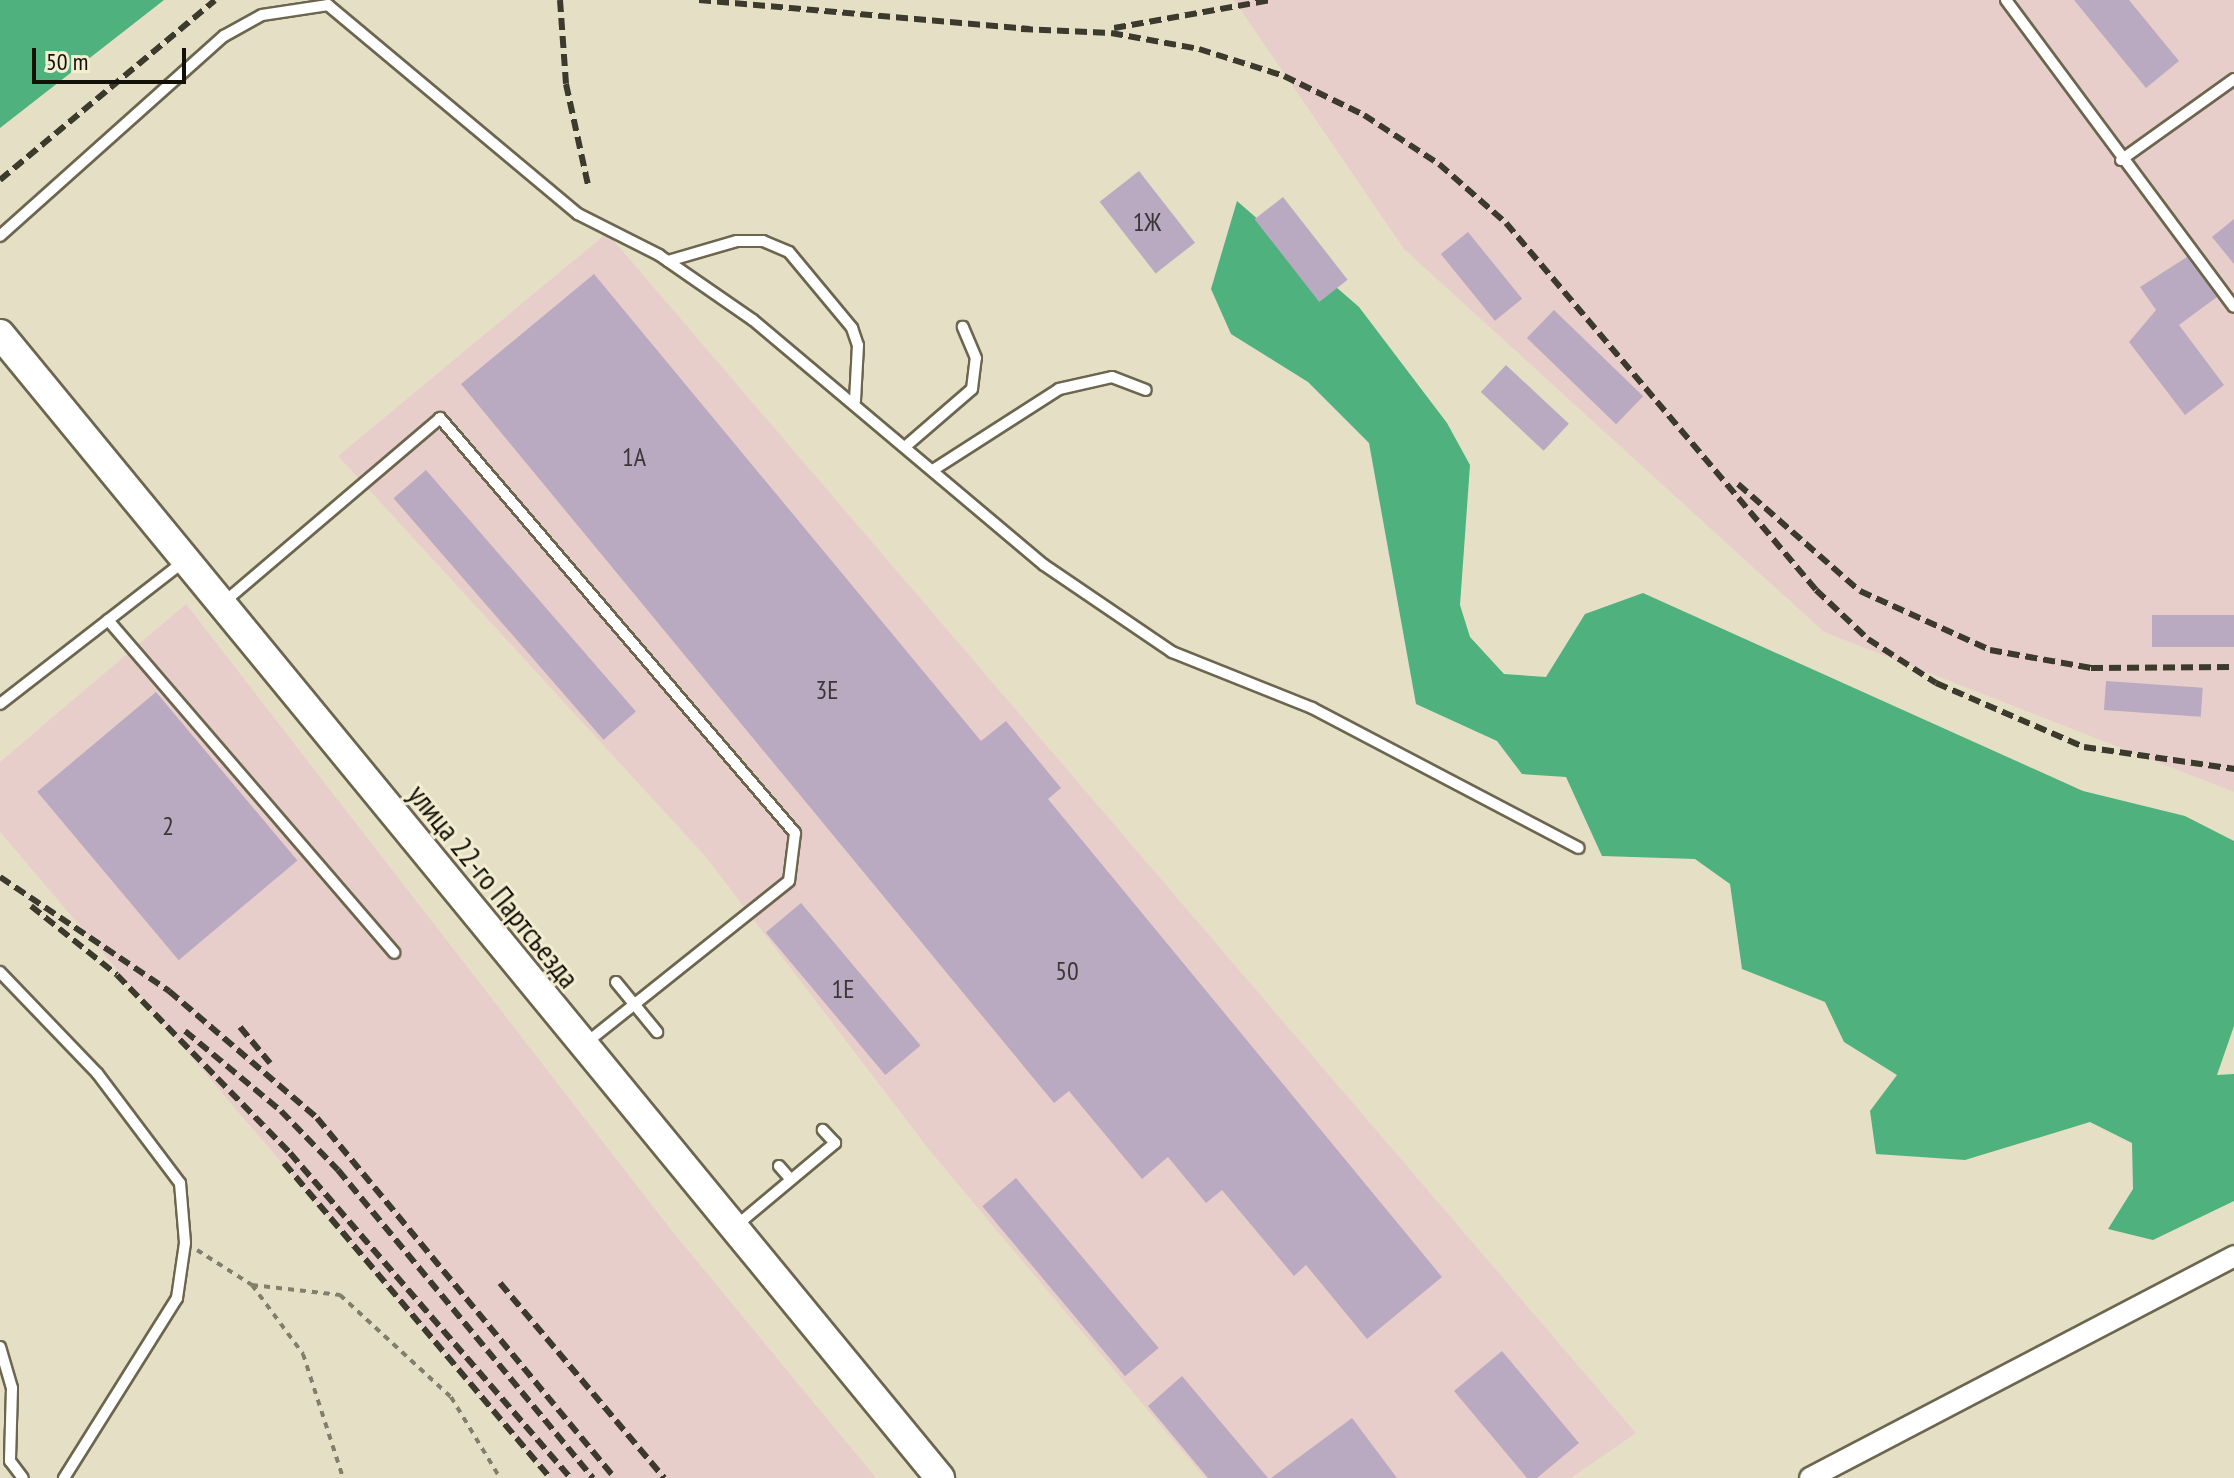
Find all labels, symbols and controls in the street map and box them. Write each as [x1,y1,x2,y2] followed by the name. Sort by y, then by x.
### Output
[36,32,190,82] scale bar
[46,46,88,77] text: 50 m
[1133,206,1161,238] house number: 1Ж
[622,441,646,473] house number: 1А
[816,674,838,706] house number: 3Е
[401,777,587,995] street label: улица 22-го Партсъезда
[162,810,174,842] house number: 2
[1055,955,1079,987] house number: 50
[832,973,854,1005] house number: 1Е

